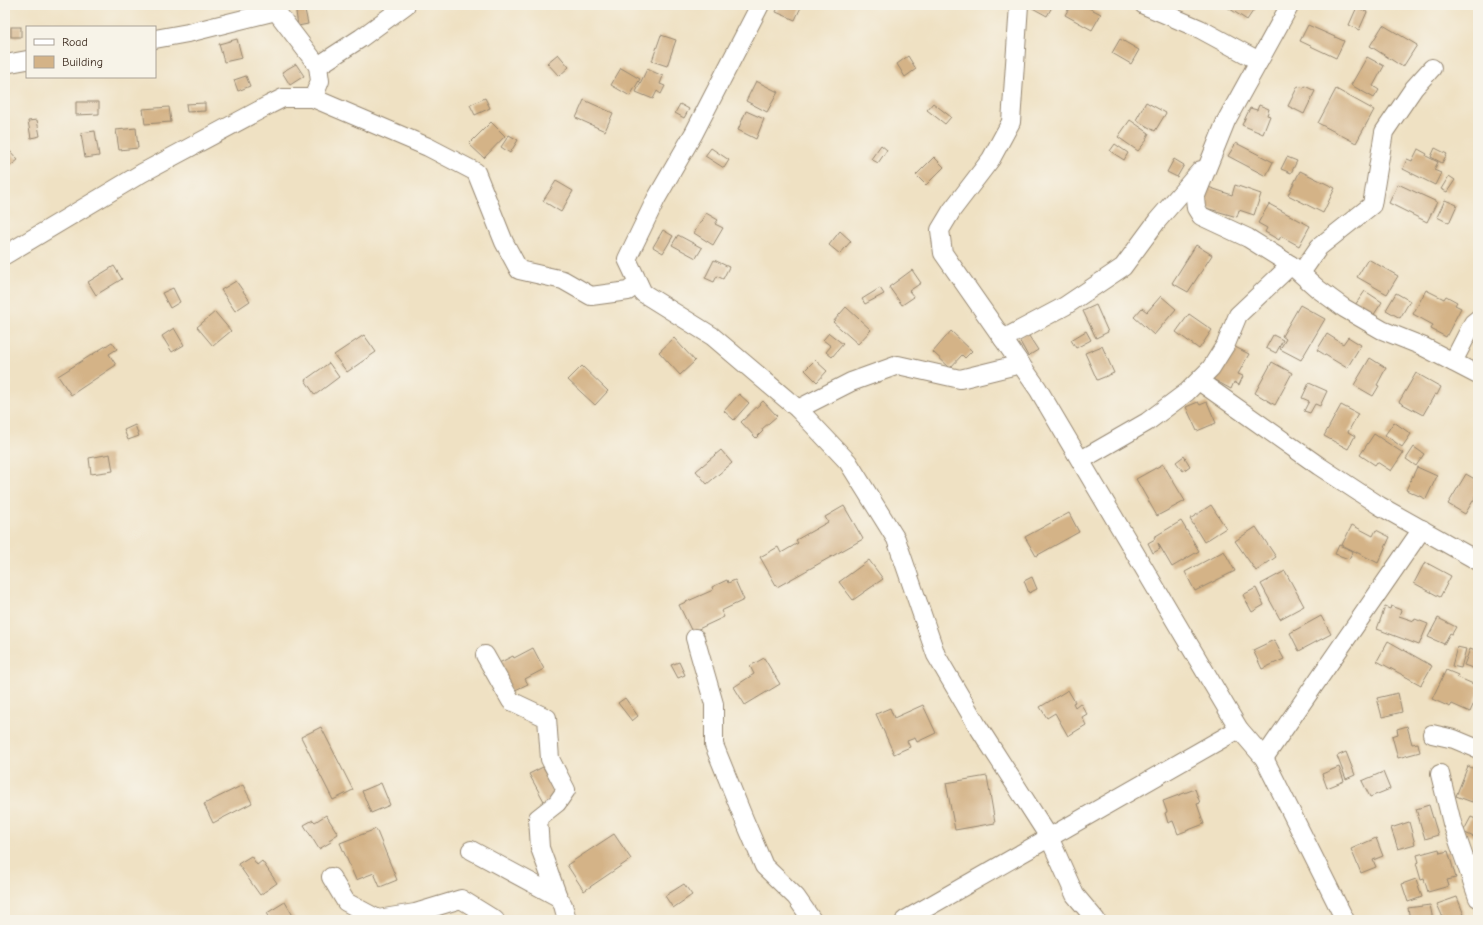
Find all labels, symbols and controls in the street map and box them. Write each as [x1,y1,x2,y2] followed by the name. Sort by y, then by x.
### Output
[26,26,156,78] legend
[62,35,88,49] text: Road
[62,55,103,69] text: Building

